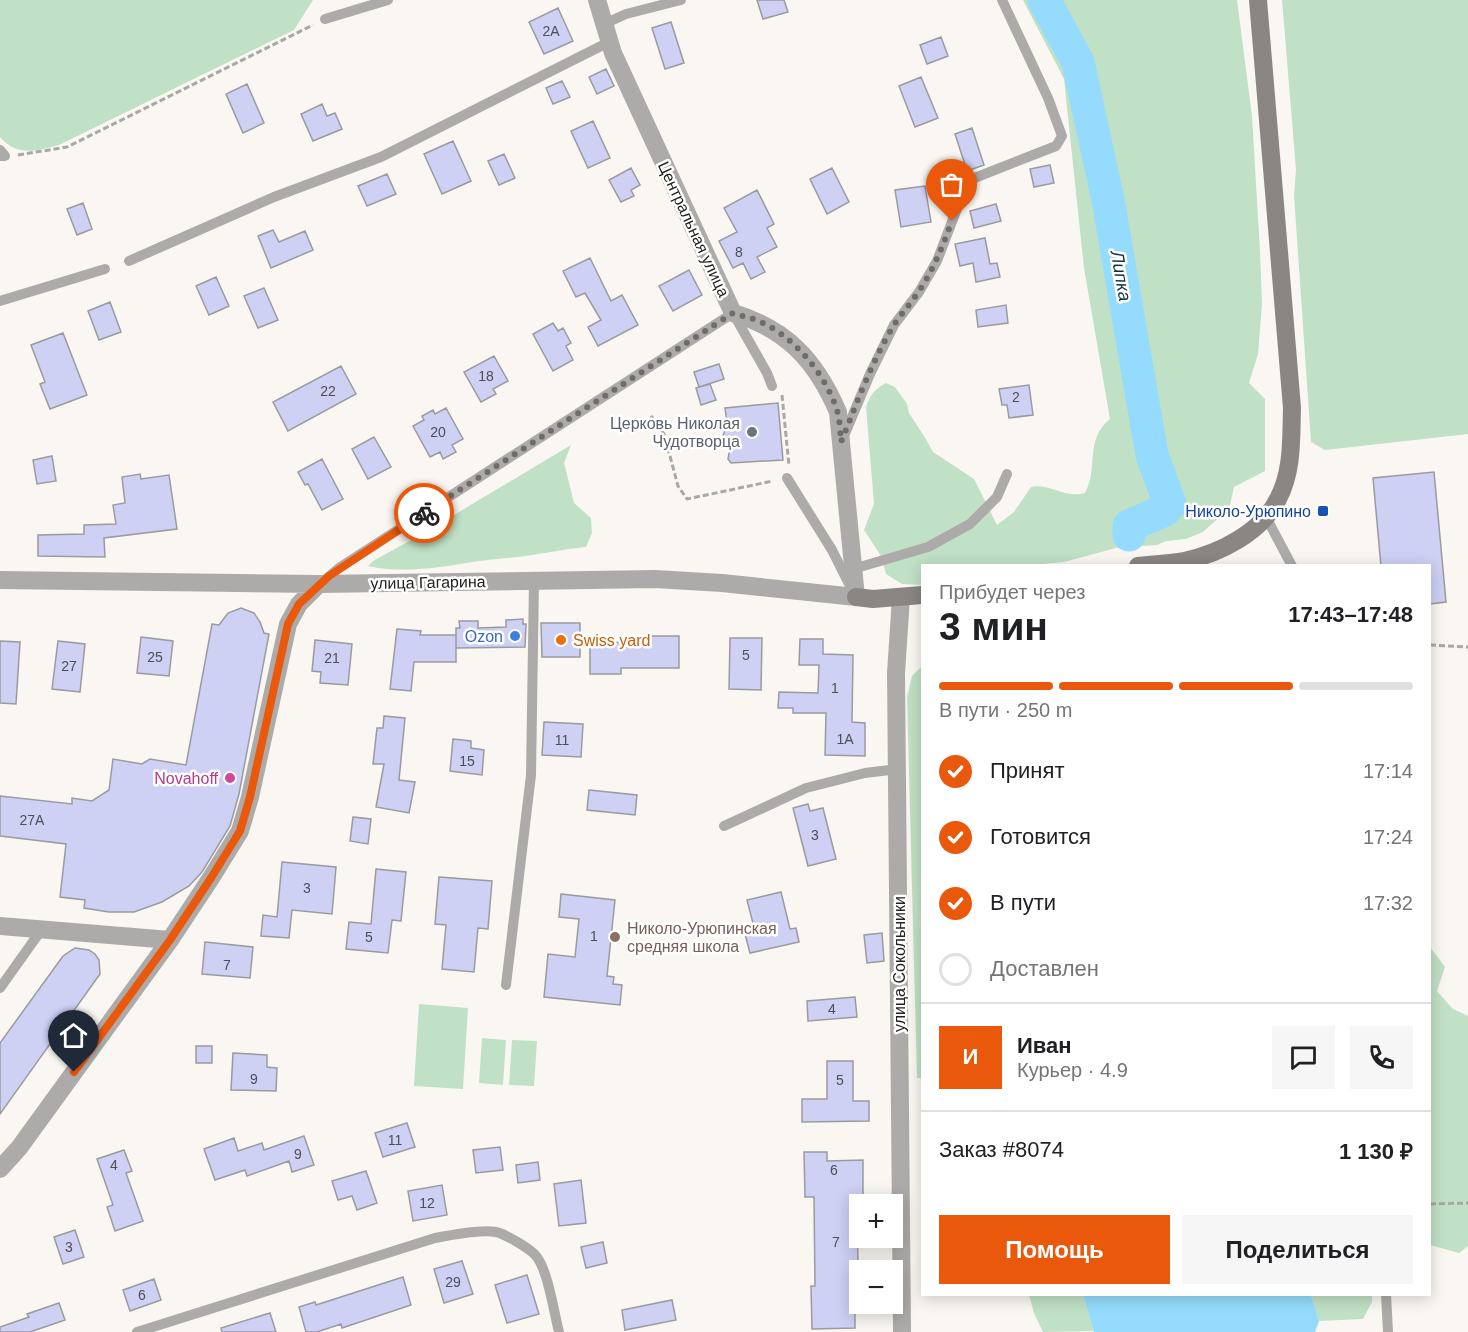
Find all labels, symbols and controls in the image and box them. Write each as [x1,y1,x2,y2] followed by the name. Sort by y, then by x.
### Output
[542,23,560,39] house number: 2А
[655,159,732,300] street label: Центральная улица
[926,159,977,221] pin
[935,168,968,201] icon: bag
[735,244,743,260] house number: 8
[1107,248,1135,303] water label: Липка
[478,368,494,384] house number: 18
[320,383,336,399] house number: 22
[1012,389,1020,405] house number: 2
[610,415,740,450] place label: Церковь Николая Чудотворца
[430,424,446,440] house number: 20
[745,425,759,439] marker: Церковь Николая Чудотворца
[394,483,454,543] courier
[408,497,441,530] icon: bike
[1185,503,1311,520] place label: Николо-Урюпино
[1316,504,1330,518] marker: Николо-Урюпино
[370,573,486,592] street label: улица Гагарина
[939,581,1085,603] text: Прибудет через
[1288,602,1413,627] text: 17:43–17:48
[939,605,1048,648] text: 3 мин
[465,628,503,645] place label: Ozon
[508,629,522,643] marker: Ozon
[573,632,650,649] place label: Swiss yard
[554,633,568,647] marker: Swiss yard
[742,647,750,663] house number: 5
[147,649,163,665] house number: 25
[324,650,340,666] house number: 21
[61,658,77,674] house number: 27
[831,680,839,696] house number: 1
[939,699,1072,721] text: В пути · 250 m
[836,731,854,747] house number: 1А
[555,732,569,748] house number: 11
[459,753,475,769] house number: 15
[939,755,972,788] icon: check
[990,758,1064,783] text: Принят
[1363,760,1413,782] text: 17:14
[154,770,219,787] place label: Novahoff
[223,771,237,785] marker: Novahoff
[20,812,45,828] house number: 27А
[939,821,972,854] icon: check
[990,824,1091,849] text: Готовится
[1363,826,1413,848] text: 17:24
[811,827,819,843] house number: 3
[303,880,311,896] house number: 3
[939,887,972,920] icon: check
[990,890,1056,915] text: В пути
[1363,892,1413,914] text: 17:32
[891,896,908,1032] street label: улица Сокольники
[627,920,777,955] place label: Николо-Урюпинская средняя школа
[590,928,598,944] house number: 1
[365,929,373,945] house number: 5
[608,930,622,944] marker: Николо-Урюпинская средняя школа
[990,956,1099,981] text: Доставлен
[223,957,231,973] house number: 7
[828,1001,836,1017] house number: 4
[48,1010,99,1072] pin
[57,1019,90,1052] icon: home
[1272,1026,1335,1089] button: chat
[1350,1026,1413,1089] button: phone
[1017,1033,1072,1058] text: Иван
[963,1044,978,1069] text: И
[1017,1059,1128,1081] text: Курьер · 4.9
[250,1071,258,1087] house number: 9
[836,1072,844,1088] house number: 5
[388,1132,402,1148] house number: 11
[939,1137,1064,1162] text: Заказ #8074
[1339,1139,1413,1164] text: 1 130 ₽
[294,1146,302,1162] house number: 9
[110,1157,118,1173] house number: 4
[830,1162,838,1178] house number: 6
[849,1194,903,1314] map controls
[849,1194,903,1248] button: +
[419,1195,435,1211] house number: 12
[939,1215,1170,1284] button: Помощь
[1182,1215,1413,1284] button: Поделиться
[832,1234,840,1250] house number: 7
[65,1239,73,1255] house number: 3
[849,1260,903,1314] button: −
[445,1274,461,1290] house number: 29
[138,1287,146,1303] house number: 6

